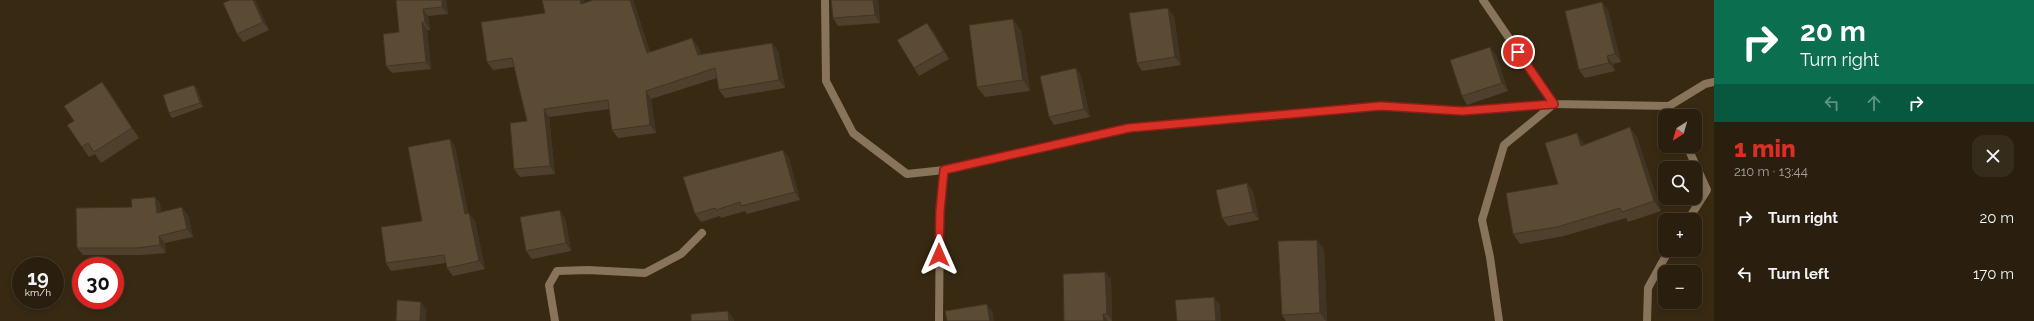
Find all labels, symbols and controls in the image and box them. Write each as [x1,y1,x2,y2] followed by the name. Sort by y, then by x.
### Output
[1800,15,1866,48] text: 20 m
[1734,16,1786,68] icon: right
[1501,35,1535,69] pin
[1507,41,1529,63] icon: arrive
[1800,49,1879,70] text: Turn right
[1821,92,1843,114] icon: left
[1863,92,1885,114] icon: ahead
[1905,92,1927,114] icon: right
[1658,109,1702,153] north arrow
[1658,109,1702,309] map controls
[1734,134,1796,163] text: 1 min
[1972,135,2014,177] button: close
[1658,161,1702,205] button: search
[1734,164,1808,179] text: 210 m · 13:44
[1734,207,1756,229] icon: right
[1768,209,1838,227] text: Turn right
[1979,209,2014,227] text: 20 m
[1658,213,1702,257] button: +
[918,234,960,276] position arrow
[72,257,124,309] speed limit sign: 30
[1734,263,1756,285] icon: left
[1658,265,1702,309] button: −
[1768,265,1829,283] text: Turn left
[1973,265,2014,283] text: 170 m
[27,266,49,290] text: 19
[25,287,51,298] text: km/h

